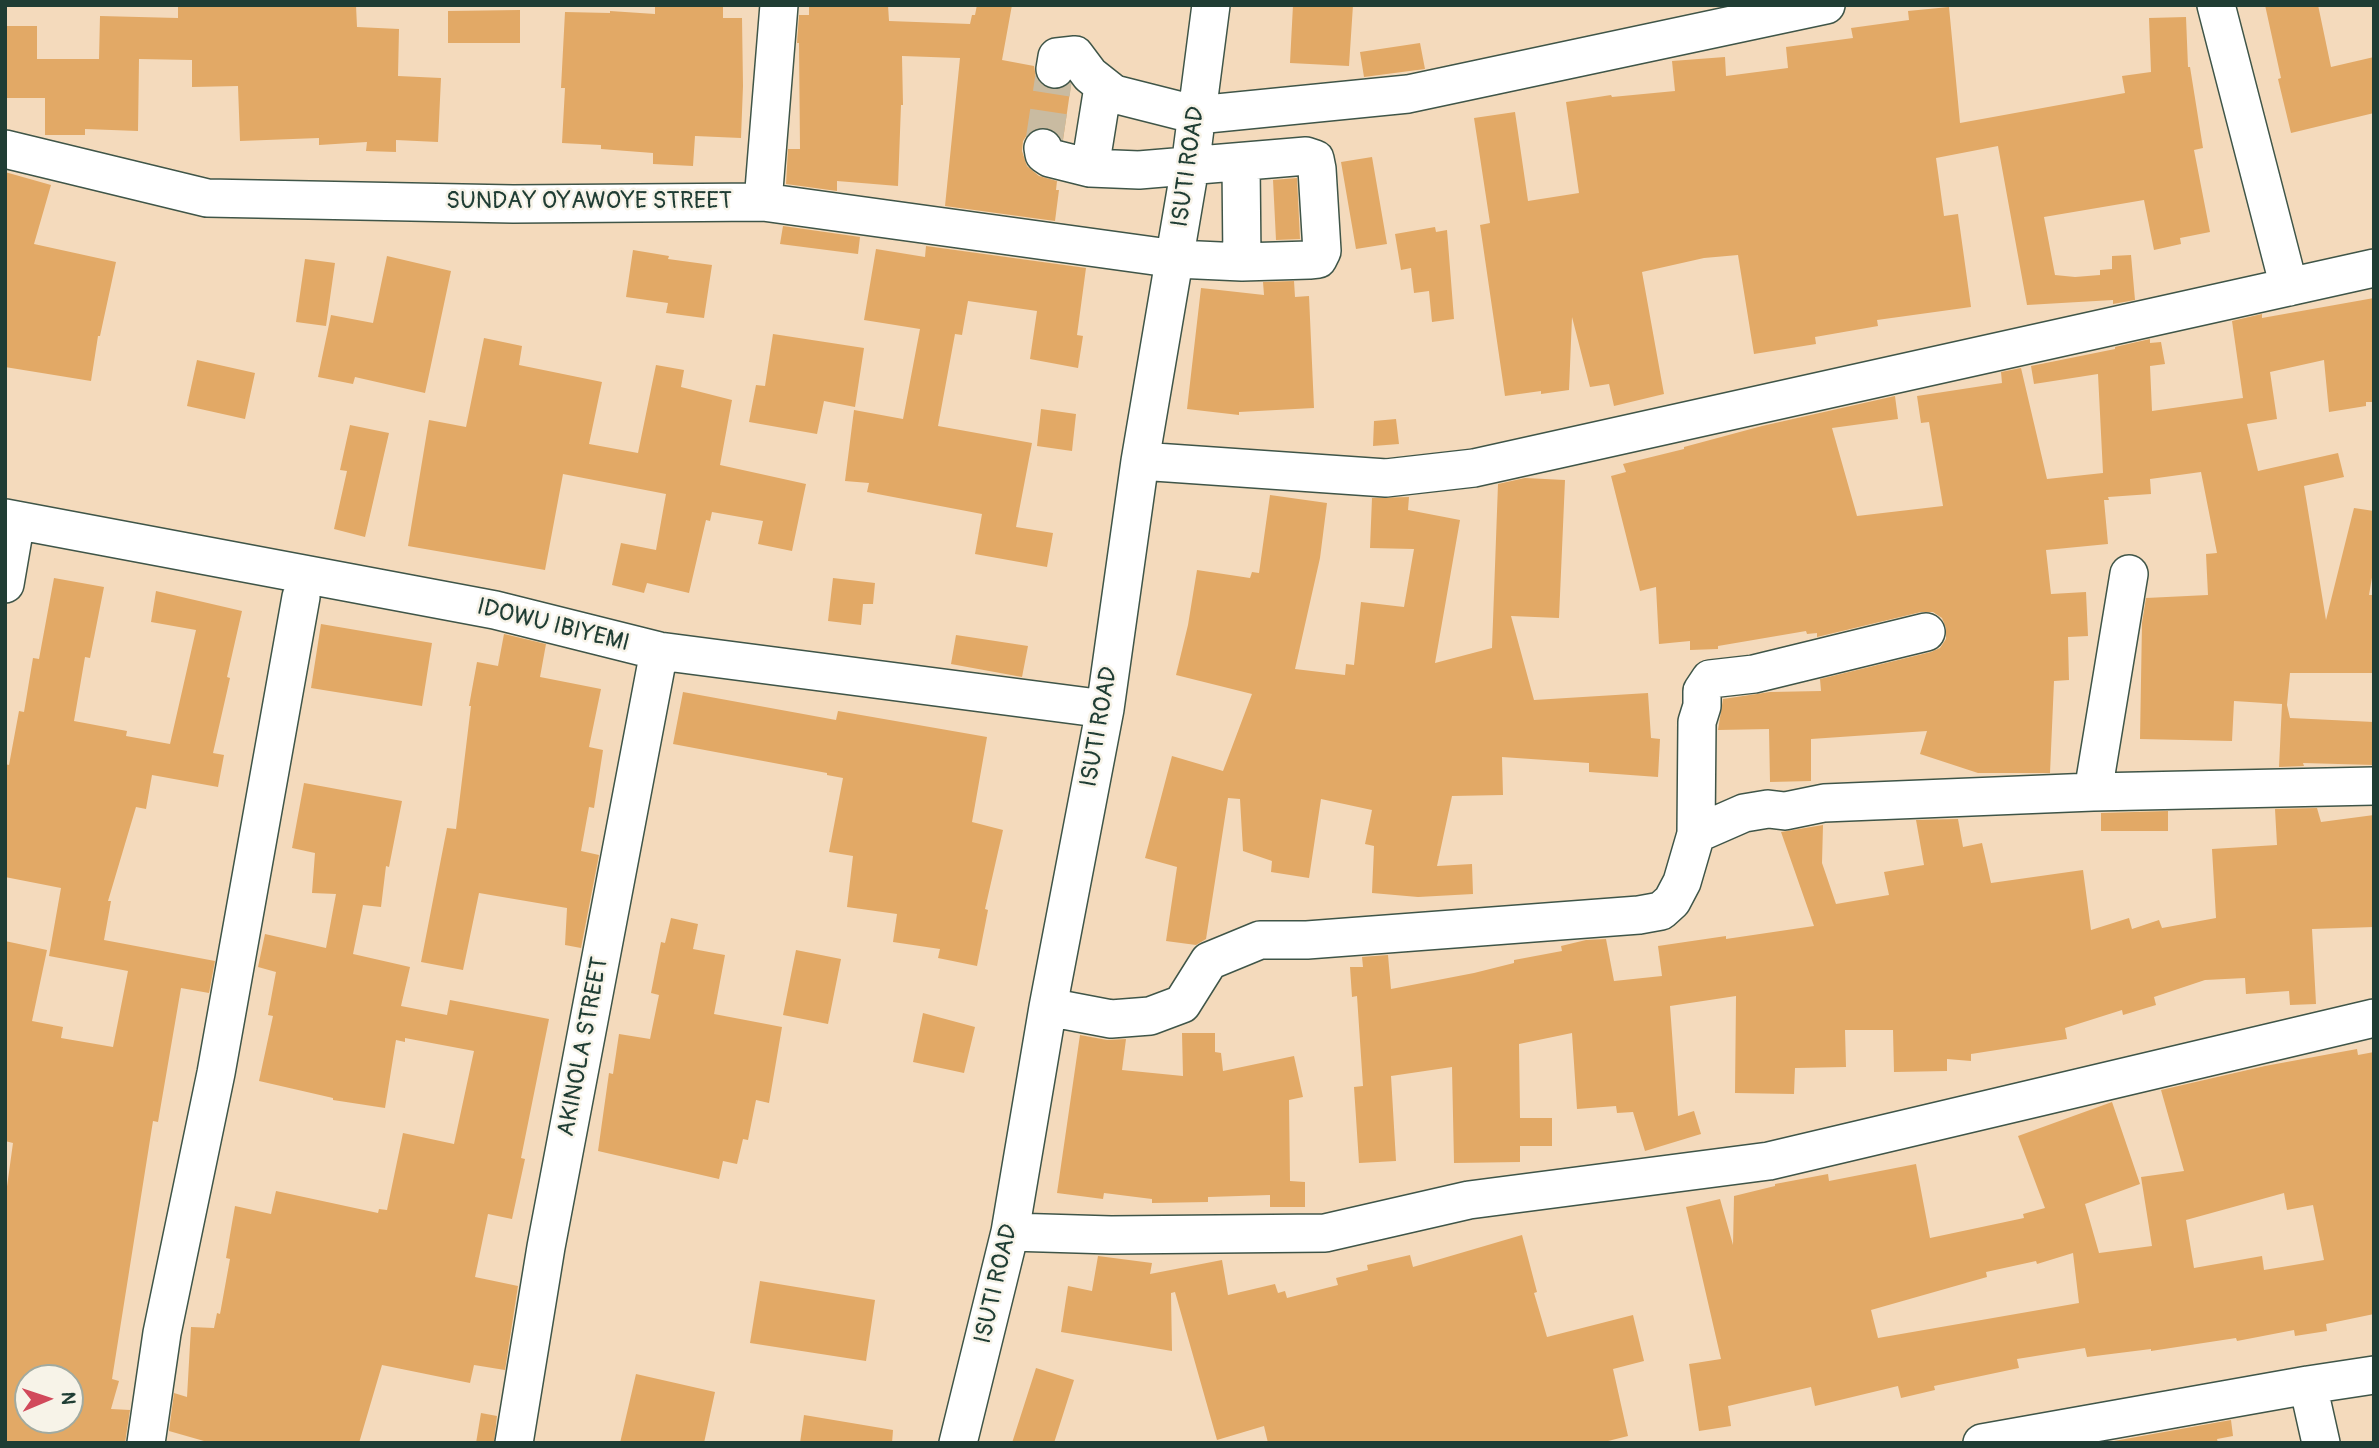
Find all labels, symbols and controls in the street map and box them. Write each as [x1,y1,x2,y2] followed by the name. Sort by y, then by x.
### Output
[1166,105,1212,229] street label: ISUTI ROAD
[446,188,732,216] street label: SUNDAY OYAWOYE STREET
[474,593,632,659] street label: IDOWU IBIYEMI
[1075,665,1125,789] street label: ISUTI ROAD
[552,955,616,1139] street label: AKINOLA STREET
[969,1221,1025,1347] street label: ISUTI ROAD
[14,1364,84,1434] north arrow
[56,1391,80,1405] text: N

